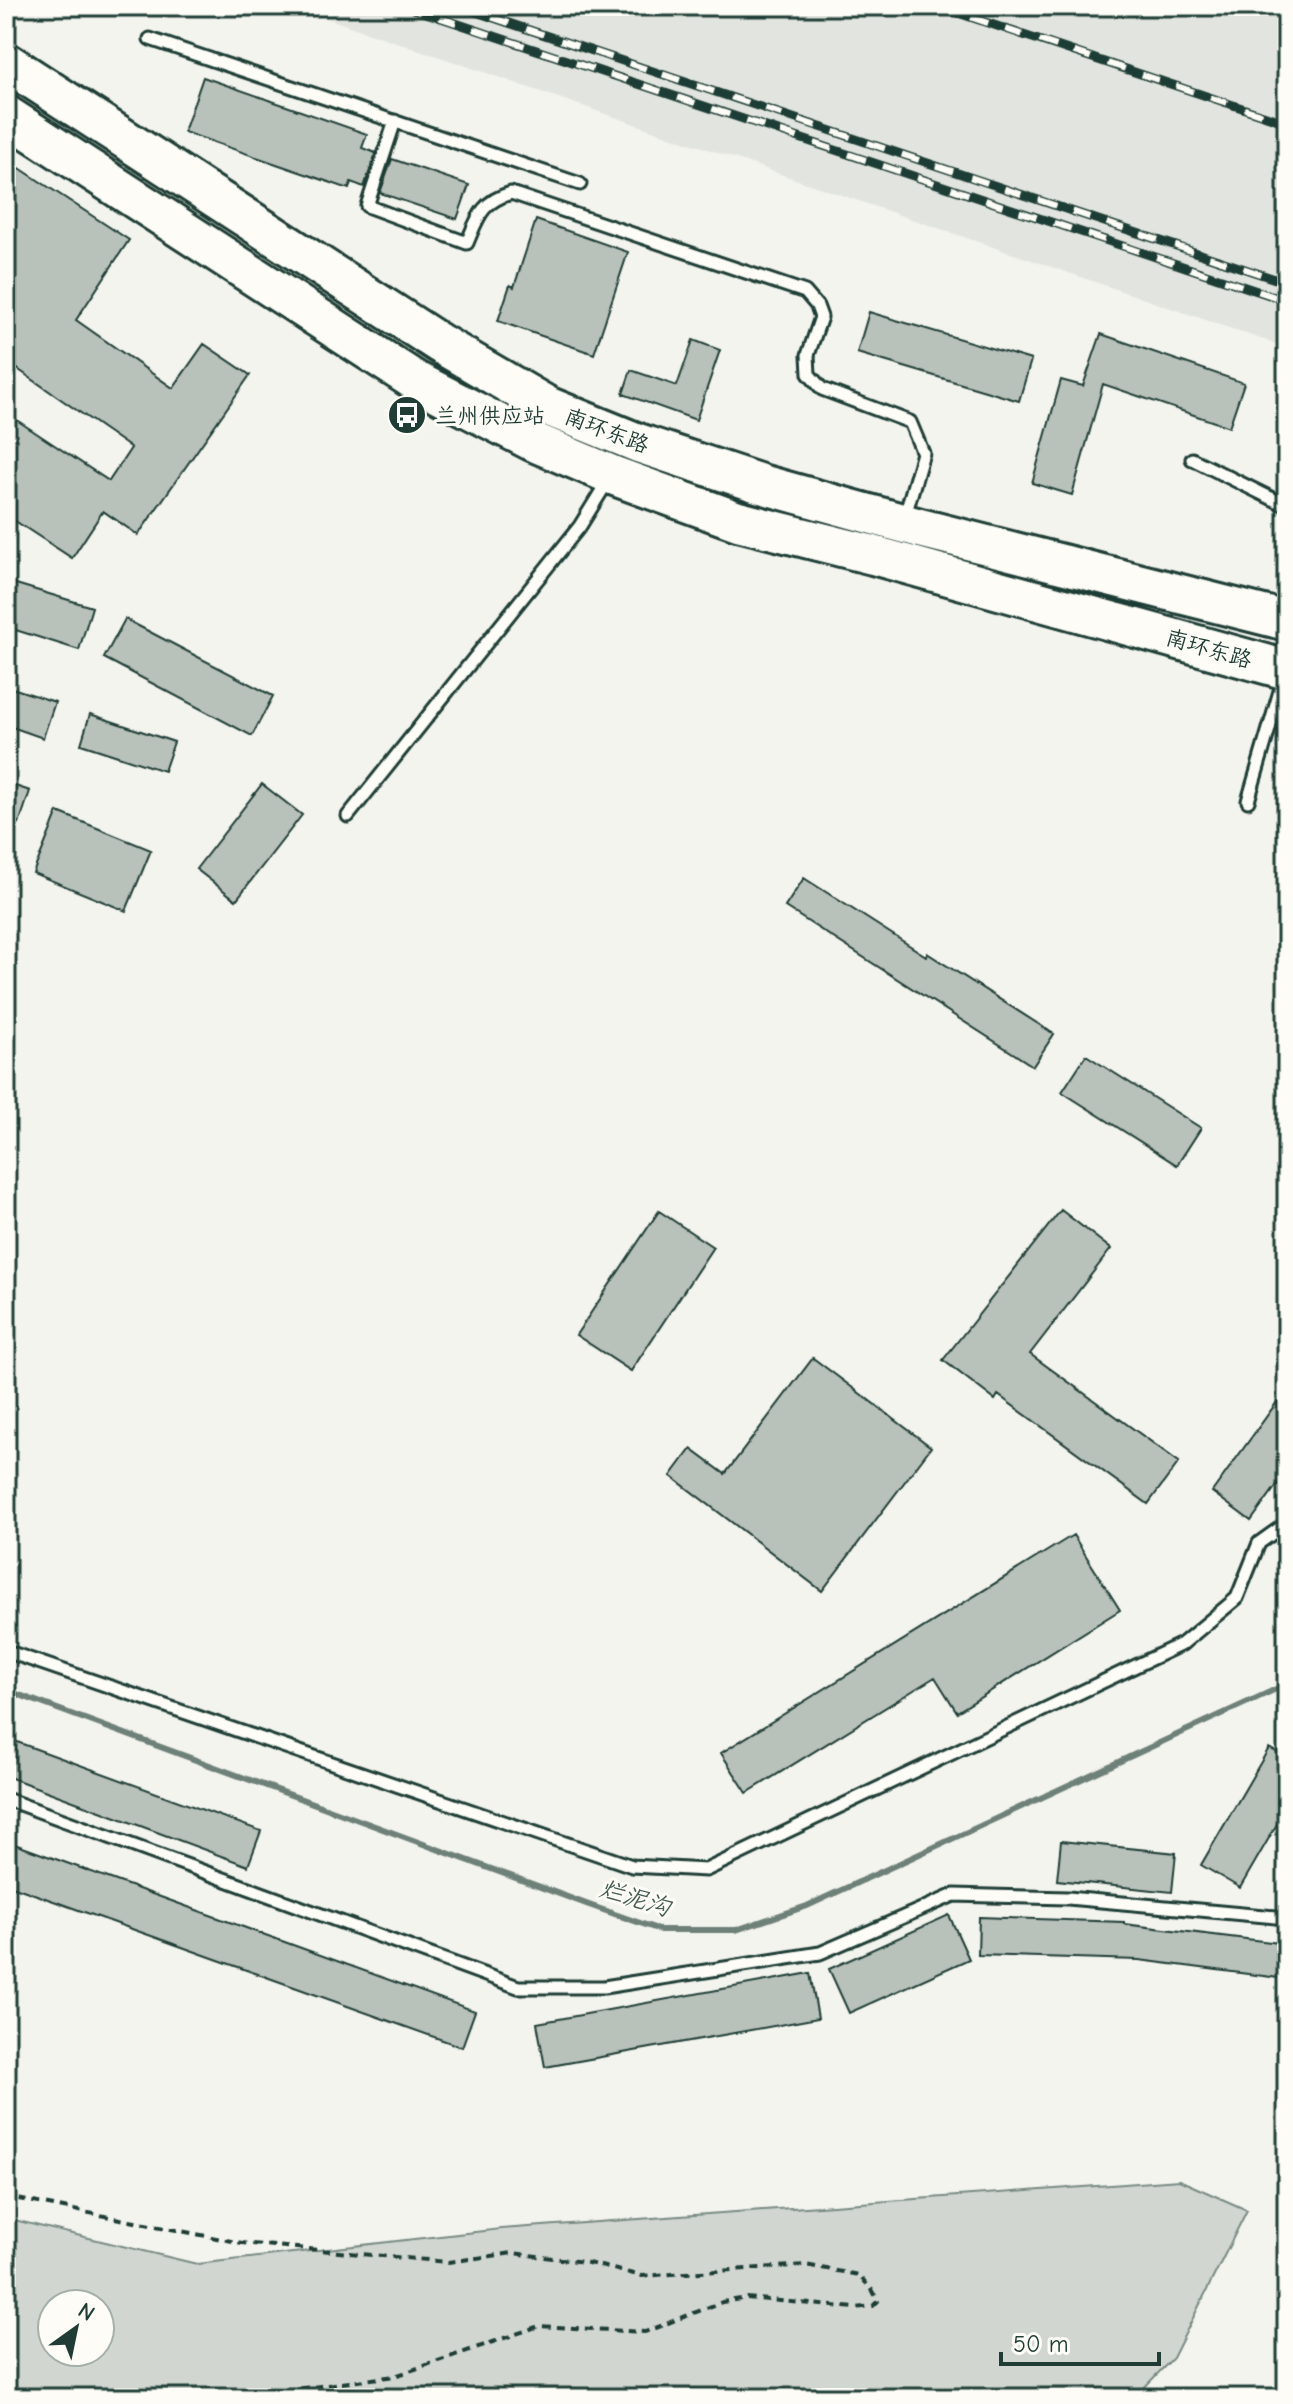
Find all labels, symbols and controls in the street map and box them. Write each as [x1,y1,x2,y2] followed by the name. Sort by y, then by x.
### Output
[386,394,428,436] bus stop icon: 兰州供应站
[435,403,545,429] place label: 兰州供应站
[561,403,652,459] street label: 南环东路
[1163,624,1255,674] street label: 南环东路
[596,1874,675,1922] water label: 烂泥沟
[36,2288,116,2368] north arrow
[73,2297,99,2327] text: N
[1001,2316,1159,2366] scale bar
[1013,2330,1069,2358] text: 50 m

